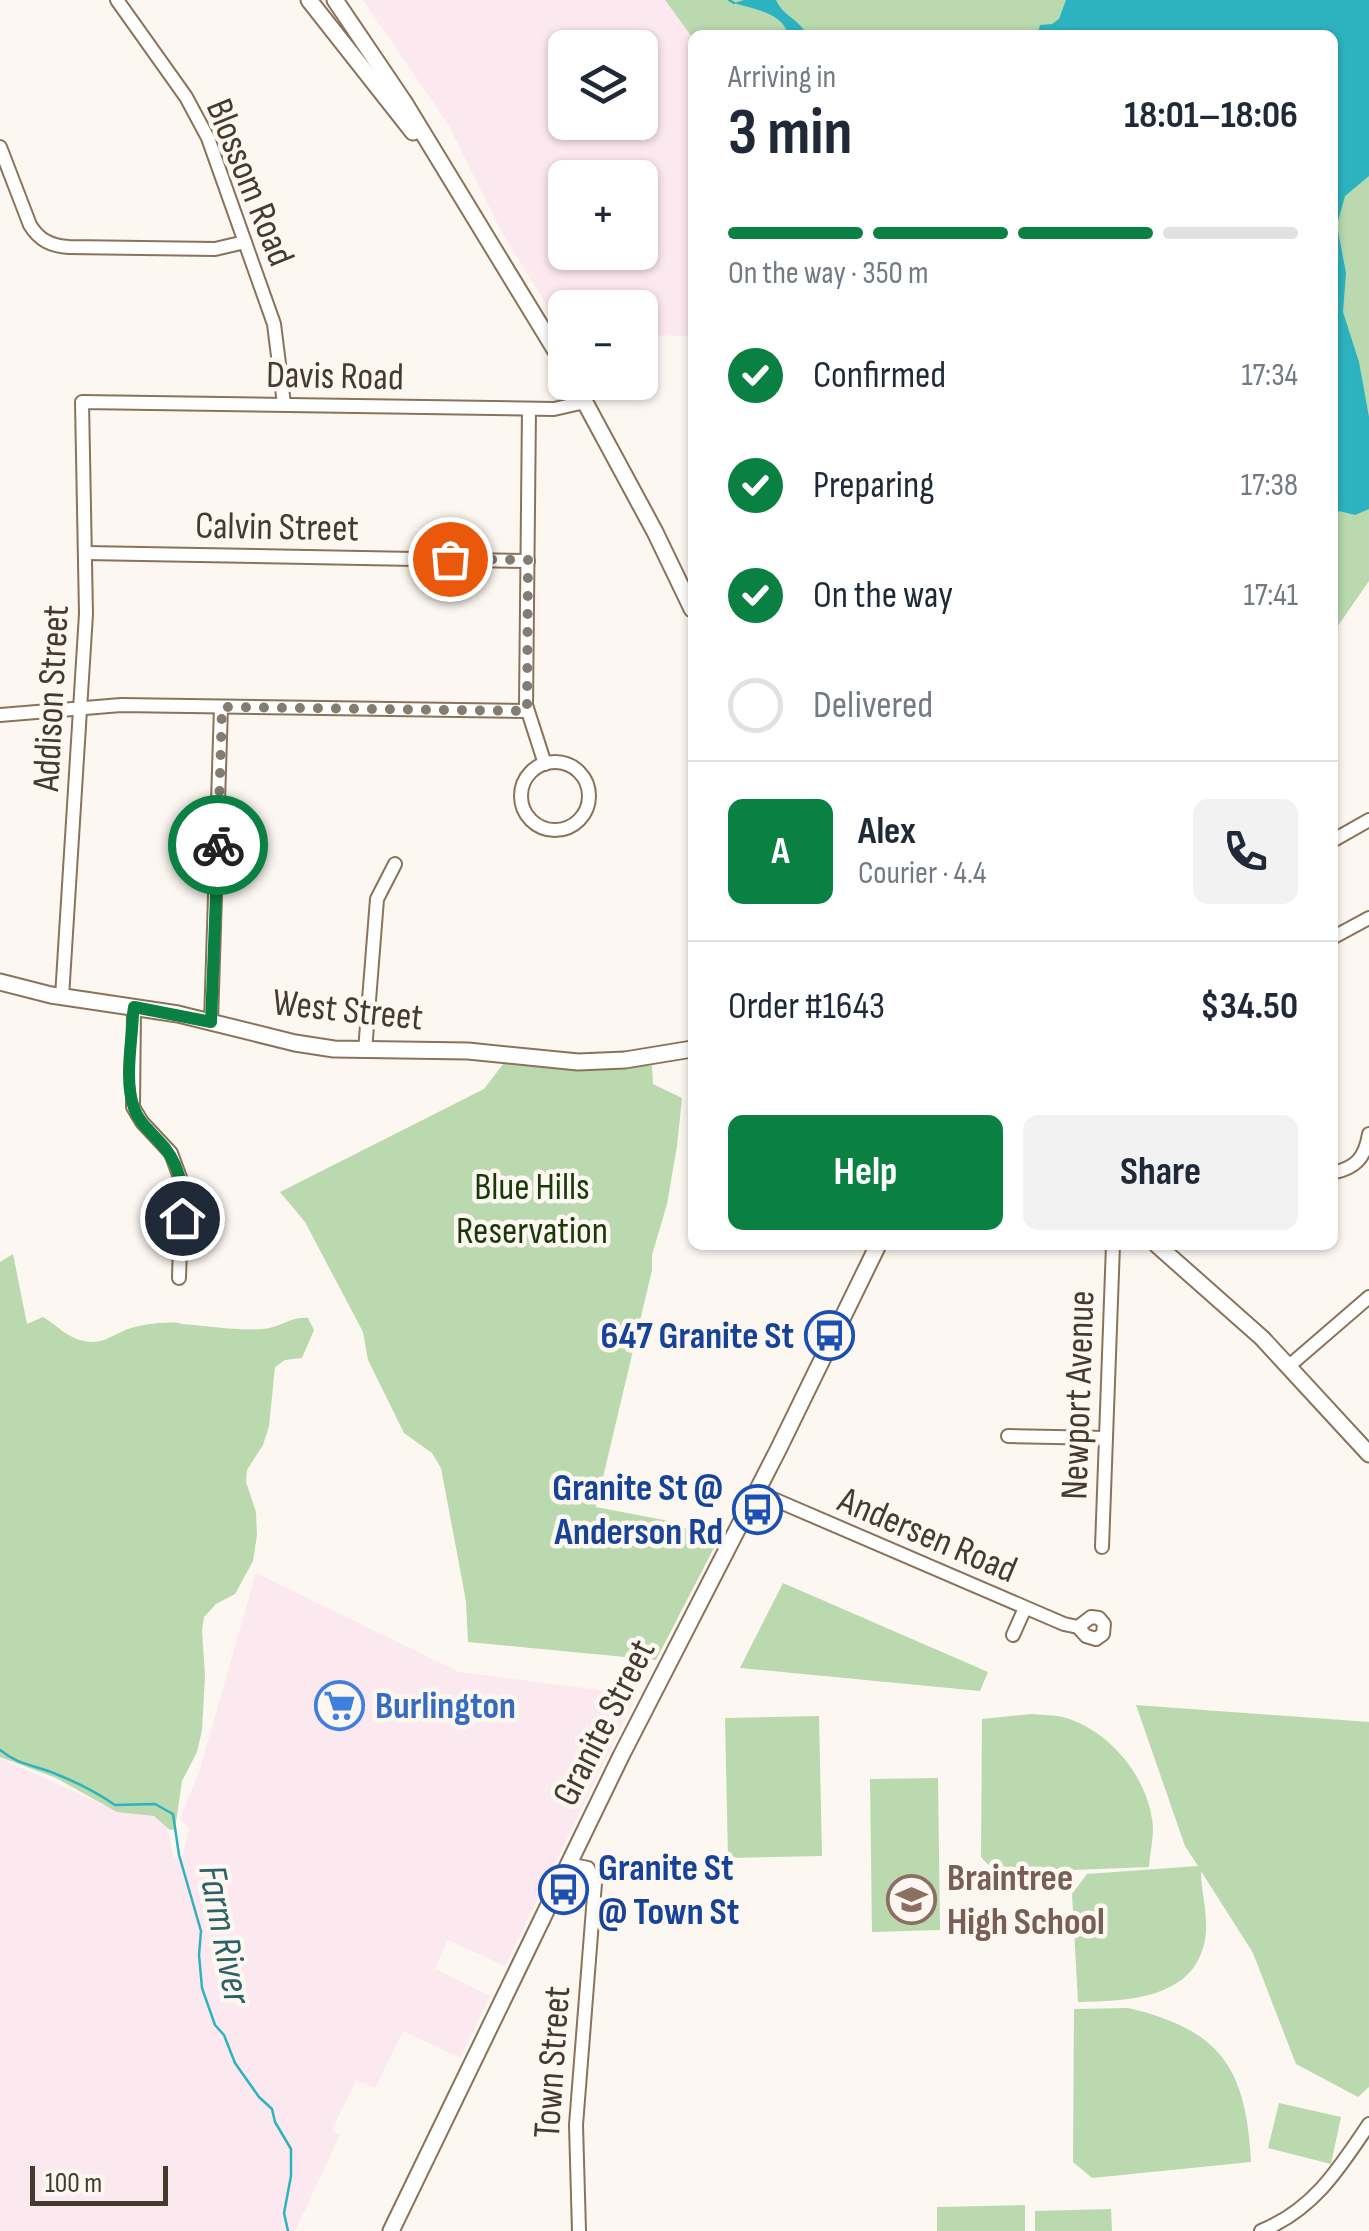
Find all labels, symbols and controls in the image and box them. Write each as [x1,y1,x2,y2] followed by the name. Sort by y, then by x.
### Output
[548,30,658,400] map controls
[548,30,658,140] button: layers
[728,58,836,97] text: Arriving in
[196,92,303,273] street label: Blossom Road
[1124,93,1298,138] text: 18:01–18:06
[728,95,852,173] text: 3 min
[548,160,658,270] button: +
[728,254,928,293] text: On the way · 350 m
[548,290,658,400] button: −
[728,348,783,403] icon: check
[266,353,404,400] street label: Davis Road
[813,353,946,398] text: Confirmed
[1241,356,1298,395] text: 17:34
[728,458,783,513] icon: check
[813,463,934,508] text: Preparing
[1241,466,1298,505] text: 17:38
[195,504,359,551] street label: Calvin Street
[408,517,493,602] pin
[423,532,478,587] icon: bag
[728,568,783,623] icon: check
[813,573,953,618] text: On the way
[1244,576,1298,615] text: 17:41
[24,604,79,793] street label: Addison Street
[813,683,933,728] text: Delivered
[168,795,268,895] courier
[1193,799,1298,904] button: phone
[858,809,916,854] text: Alex
[191,818,246,873] icon: bike
[771,829,790,874] text: A
[858,854,986,893] text: Courier · 4.4
[270,980,425,1041] street label: West Street
[728,984,885,1029] text: Order #1643
[1200,984,1298,1029] text: $34.50
[728,1115,1003,1230] button: Help
[1023,1115,1298,1230] button: Share
[456,1165,608,1254] park label: Blue Hills Reservation
[140,1176,225,1261] pin
[155,1191,210,1246] icon: home
[1052,1290,1105,1500] street label: Newport Avenue
[803,1309,855,1361] bus stop icon: 647 Granite St
[600,1314,794,1359] place label: 647 Granite St
[552,1466,723,1555] place label: Granite St @ Anderson Rd
[831,1477,1023,1593] street label: Andersen Road
[732,1483,784,1535] bus stop icon: Granite St @ Anderson Rd
[543,1632,665,1813] street label: Granite Street
[314,1679,366,1731] supermarket icon: Burlington
[375,1684,516,1729] place label: Burlington
[598,1846,739,1935] place label: Granite St @ Town St
[947,1856,1105,1945] place label: Braintree High School
[187,1861,261,2009] water label: Farm River
[537,1863,589,1915] bus stop icon: Granite St @ Town St
[886,1873,938,1925] school or university icon: Braintree High School
[525,1985,580,2140] street label: Town Street
[30,2161,168,2206] scale bar
[45,2167,102,2200] text: 100 m

